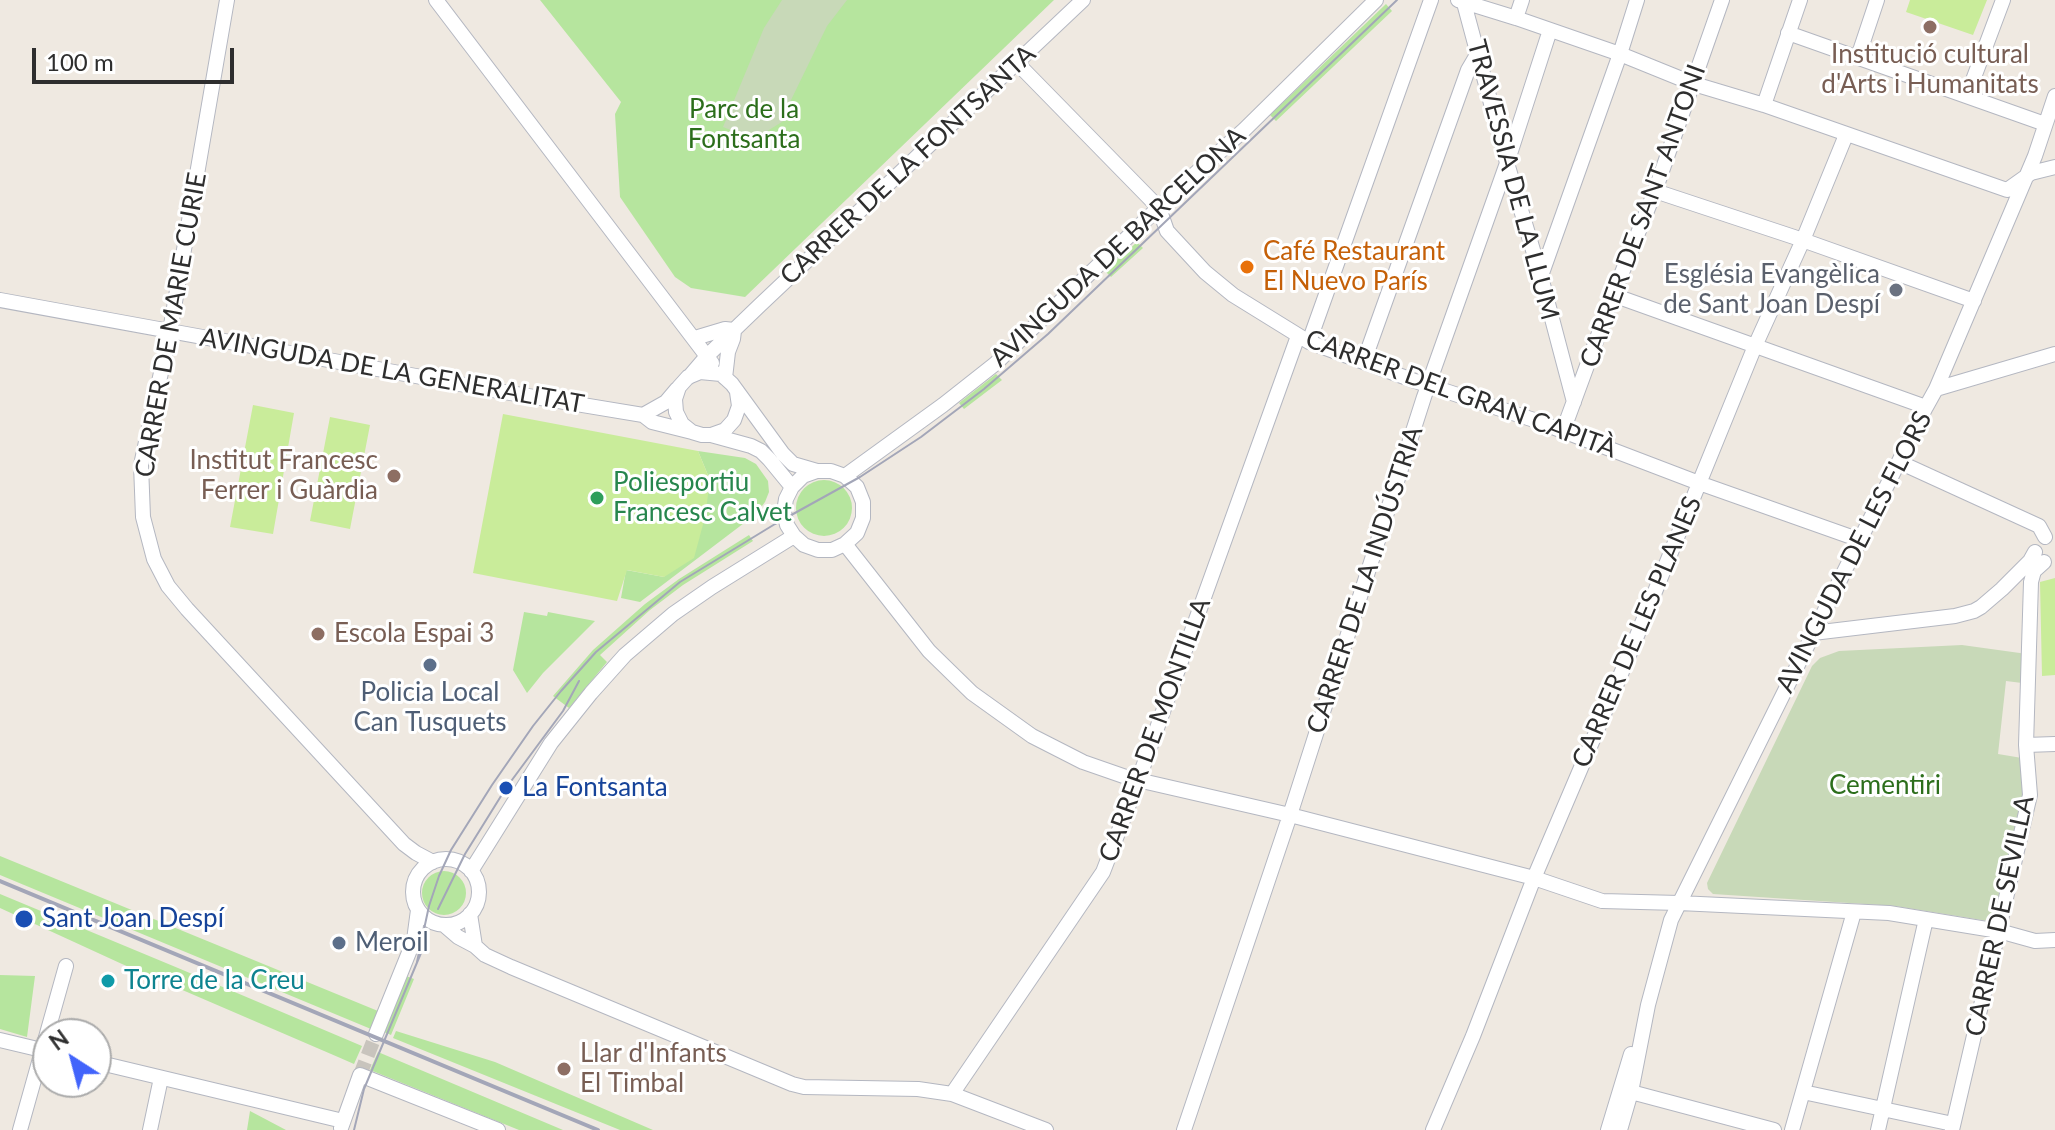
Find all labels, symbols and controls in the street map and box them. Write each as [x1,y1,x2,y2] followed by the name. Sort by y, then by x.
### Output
[1921,18,1939,36] marker: Institució cultural d'Arts i Humanitats
[36,32,238,82] scale bar
[1461,37,1565,323] street label: TRAVESSIA DE LA LLUM
[774,39,1042,291] street label: CARRER DE LA FONTSANTA
[1821,39,2039,100] place label: Institució cultural d'Arts i Humanitats
[46,47,114,76] text: 100 m
[1574,60,1712,372] street label: CARRER DE SANT ANTONI
[688,94,800,156] park label: Parc de la Fontsanta
[984,121,1252,373] street label: AVINGUDA DE BARCELONA
[129,170,213,480] street label: CARRER DE MARIE CURIE
[1263,236,1445,298] place label: Café Restaurant El Nuevo París
[1238,258,1256,276] marker: Café Restaurant El Nuevo París
[1663,259,1880,320] place label: Església Evangèlica de Sant Joan Despí
[1887,281,1905,299] marker: Església Evangèlica de Sant Joan Despí
[197,322,587,420] street label: AVINGUDA DE LA GENERALITAT
[1301,323,1621,465] street label: CARRER DEL GRAN CAPITÀ
[1769,406,1939,698] street label: AVINGUDA DE LES FLORS
[1301,422,1429,738] street label: CARRER DE LA INDÚSTRIA
[189,445,378,506] place label: Institut Francesc Ferrer i Guàrdia
[385,467,403,485] marker: Institut Francesc Ferrer i Guàrdia
[613,467,792,528] place label: Poliesportiu Francesc Calvet
[588,489,606,507] marker: Poliesportiu Francesc Calvet
[1566,492,1708,772] street label: CARRER DE LES PLANES
[1093,594,1217,866] street label: CARRER DE MONTILLA
[334,618,494,650] place label: Escola Espai 3
[309,625,327,643] marker: Escola Espai 3
[421,656,439,674] marker: Policia Local Can Tusquets
[353,677,507,738] place label: Policia Local Can Tusquets
[1829,770,1941,802] park label: Cementiri
[522,772,668,804] place label: La Fontsanta
[497,779,515,797] marker: La Fontsanta
[1959,793,2041,1039] street label: CARRER DE SEVILLA
[42,903,224,935] place label: Sant Joan Despí
[13,908,35,930] marker: Sant Joan Despí
[355,927,429,959] place label: Meroil
[330,934,348,952] marker: Meroil
[124,965,305,997] place label: Torre de la Creu
[99,972,117,990] marker: Torre de la Creu
[32,1018,112,1098] north arrow
[44,1024,74,1056] text: N
[580,1038,727,1100] place label: Llar d'Infants El Timbal
[555,1060,573,1078] marker: Llar d'Infants El Timbal

